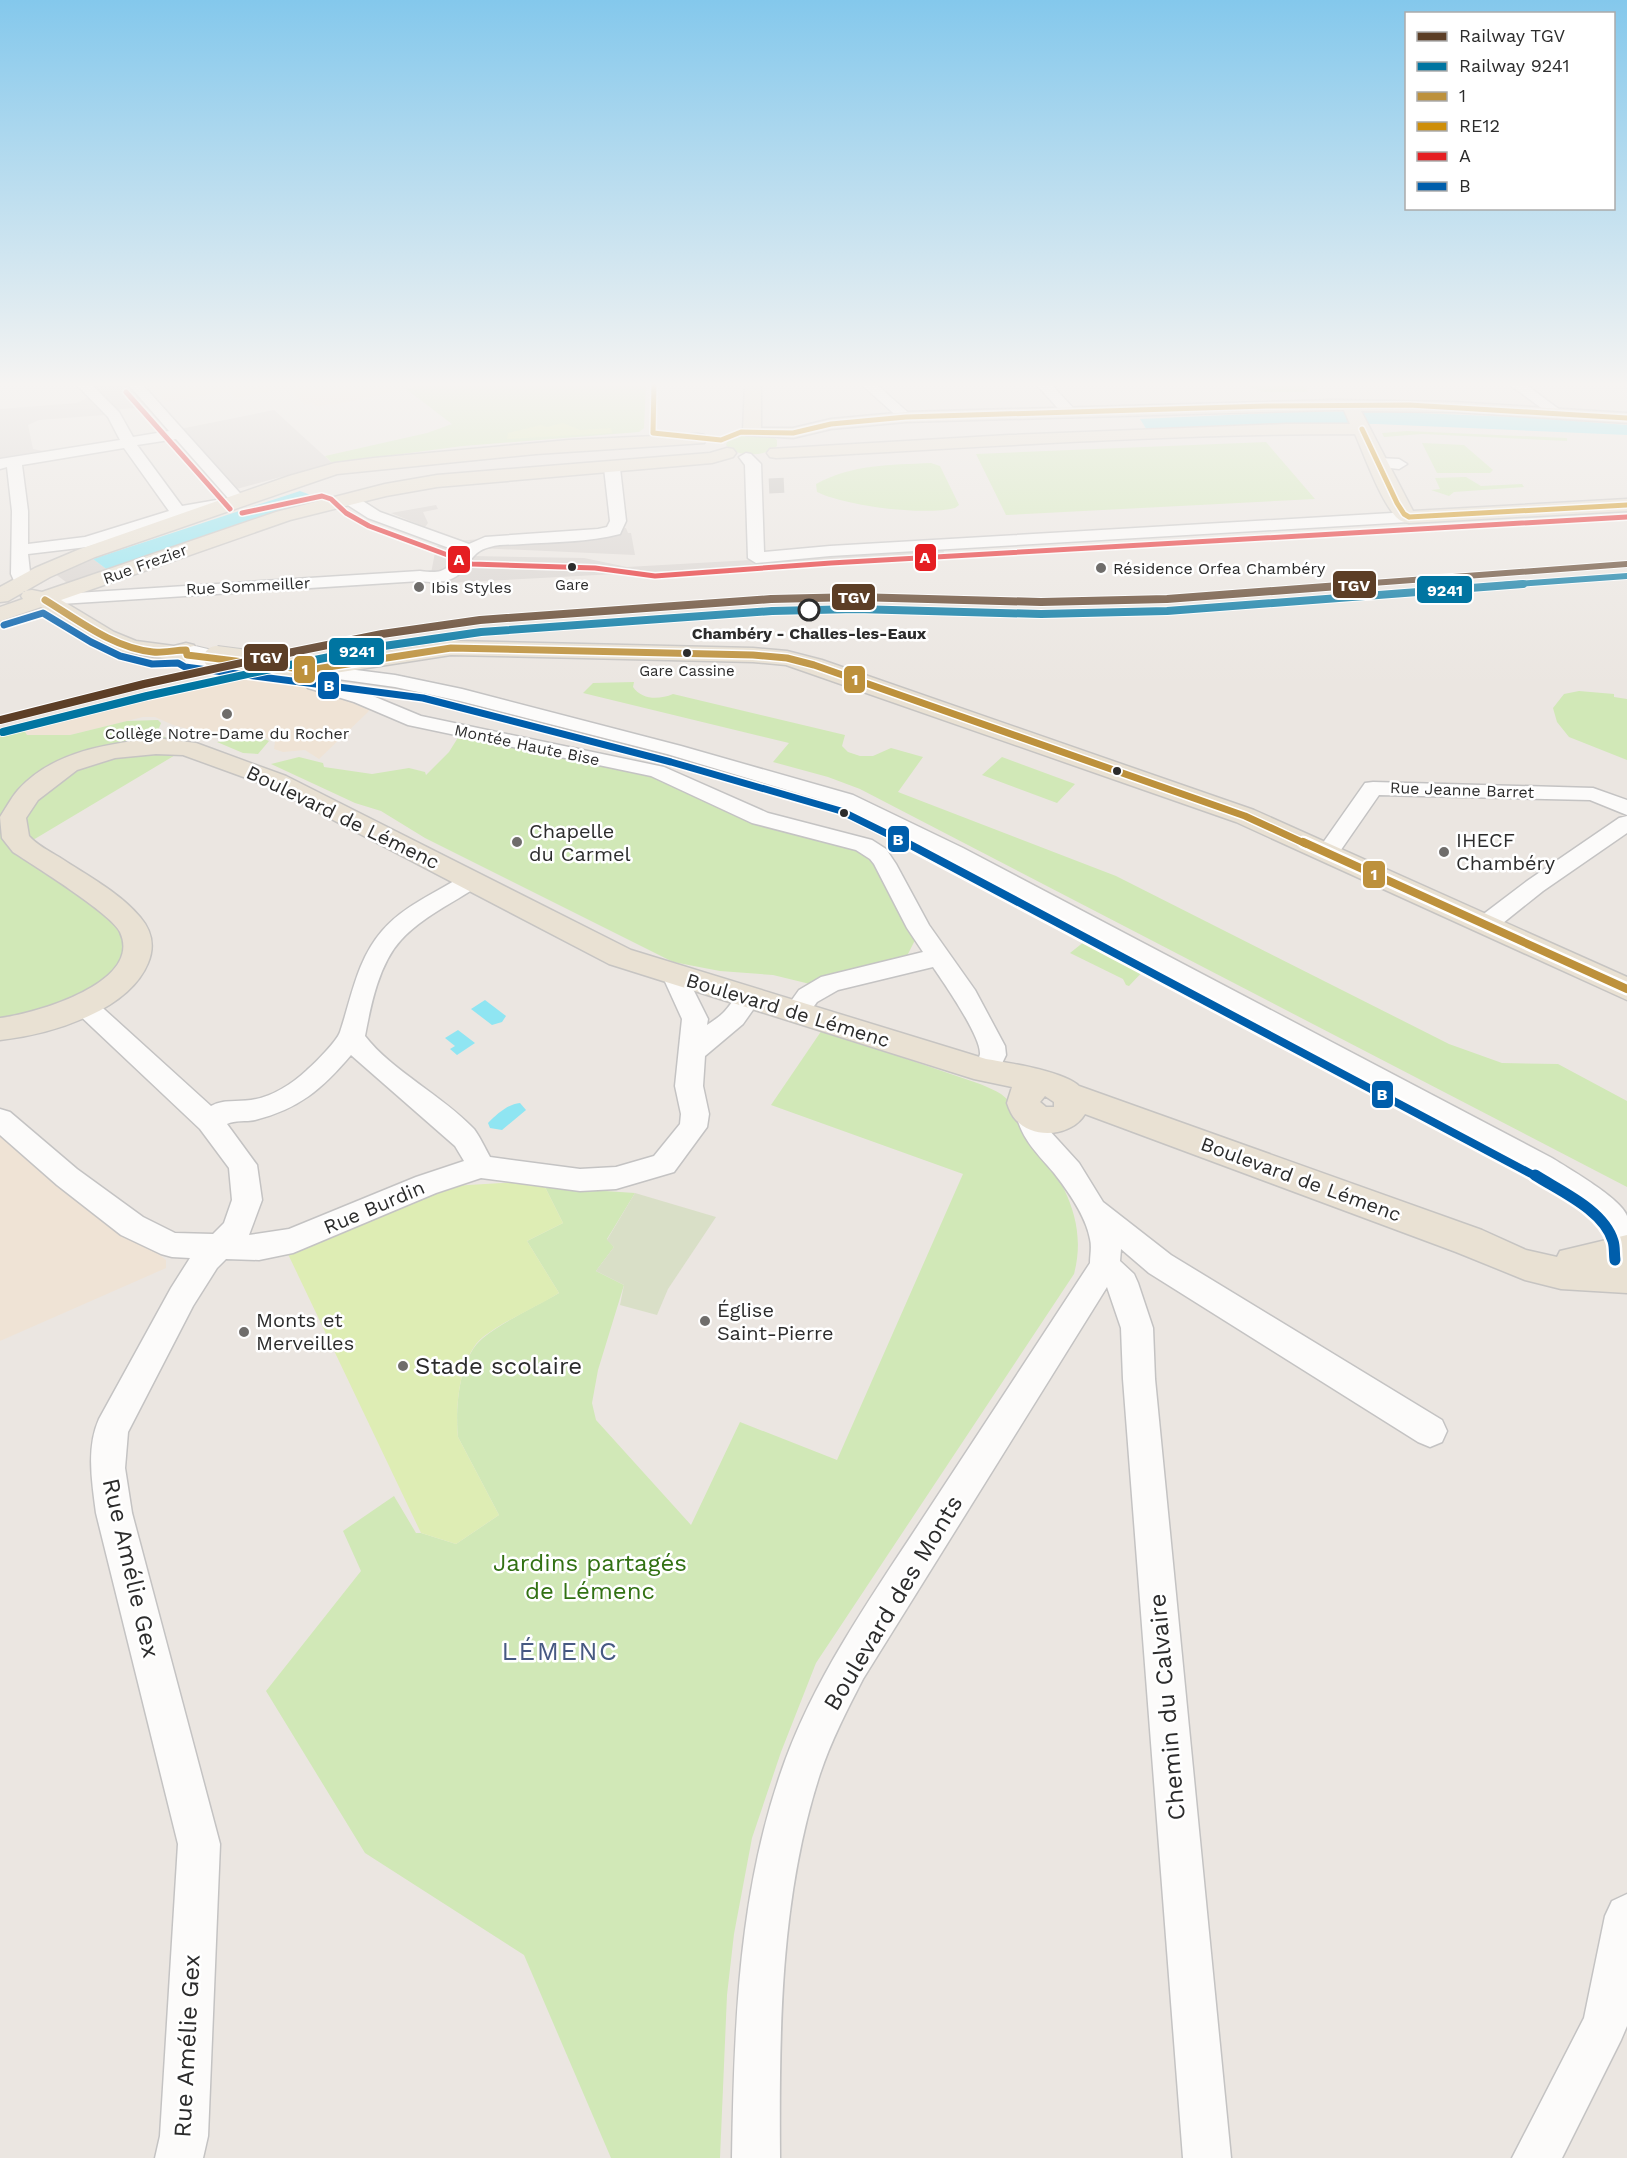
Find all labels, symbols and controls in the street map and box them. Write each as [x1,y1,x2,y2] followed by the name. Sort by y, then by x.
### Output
[1405,12,1615,210] legend
[1459,25,1565,46] text: Railway TGV
[1459,55,1569,76] text: Railway 9241
[1459,85,1466,106] text: 1
[1459,115,1500,136] text: RE12
[1459,145,1471,166] text: A
[1459,175,1471,196] text: B
[100,540,190,588] street label: Rue Frezier
[914,543,937,572] line badge: A
[447,545,471,574] line badge: A
[920,548,931,567] text: A
[454,550,465,569] text: A
[1113,559,1326,578] place label: Résidence Orfea Chambéry
[566,561,578,573] marker: Gare
[1094,561,1108,575] marker: Résidence Orfea Chambéry
[1332,570,1377,599] line badge: TGV
[185,573,311,599] street label: Rue Sommeiller
[1416,575,1473,604] line badge: 9241
[555,576,589,594] place label: Gare
[1338,576,1370,595] text: TGV
[431,578,512,597] place label: Ibis Styles
[412,580,426,594] marker: Ibis Styles
[1427,581,1463,600] text: 9241
[831,583,876,611] line badge: TGV
[838,588,870,607] text: TGV
[798,599,820,621] marker: Chambéry - Challes-les-Eaux
[692,624,927,643] place label: Chambéry - Challes-les-Eaux
[328,637,385,666] line badge: 9241
[339,642,375,661] text: 9241
[243,643,289,672] line badge: TGV
[681,647,693,659] marker: Gare Cassine
[250,648,282,667] text: TGV
[293,655,316,684] line badge: 1
[302,660,308,679] text: 1
[639,662,735,680] place label: Gare Cassine
[843,665,866,694] line badge: 1
[852,670,858,689] text: 1
[317,671,340,700] line badge: B
[324,676,335,695] text: B
[220,707,234,721] marker: Collège Notre-Dame du Rocher
[453,720,601,770] street label: Montée Haute Bise
[105,724,350,743] place label: Collège Notre-Dame du Rocher
[243,760,443,874] street label: Boulevard de Lémenc
[1111,765,1123,777] unlabelled marker
[1390,778,1535,802] street label: Rue Jeanne Barret
[838,807,850,819] unlabelled marker
[529,819,631,866] place label: Chapelle du Carmel
[887,825,910,853] line badge: B
[1456,828,1556,875] place label: IHECF Chambéry
[893,830,904,849] text: B
[510,835,524,849] marker: Chapelle du Carmel
[1437,845,1451,859] marker: IHECF Chambéry
[1362,860,1386,889] line badge: 1
[1371,865,1377,884] text: 1
[683,968,893,1052] street label: Boulevard de Lémenc
[1371,1080,1394,1109] line badge: B
[1377,1085,1388,1104] text: B
[1197,1132,1405,1226] street label: Boulevard de Lémenc
[320,1175,428,1239] street label: Rue Burdin
[717,1298,833,1345] place label: Église Saint-Pierre
[256,1308,354,1355] place label: Monts et Merveilles
[698,1314,712,1328] marker: Église Saint-Pierre
[237,1325,251,1339] marker: Monts et Merveilles
[415,1352,582,1380] place label: Stade scolaire
[396,1359,410,1373] marker: Stade scolaire
[97,1475,165,1661] street label: Rue Amélie Gex
[818,1490,968,1716] street label: Boulevard des Monts
[493,1549,687,1605] park label: Jardins partagés de Lémenc
[1143,1592,1191,1822] street label: Chemin du Calvaire
[502,1636,618,1666] district label: LÉMENC
[168,1954,206,2138] street label: Rue Amélie Gex

